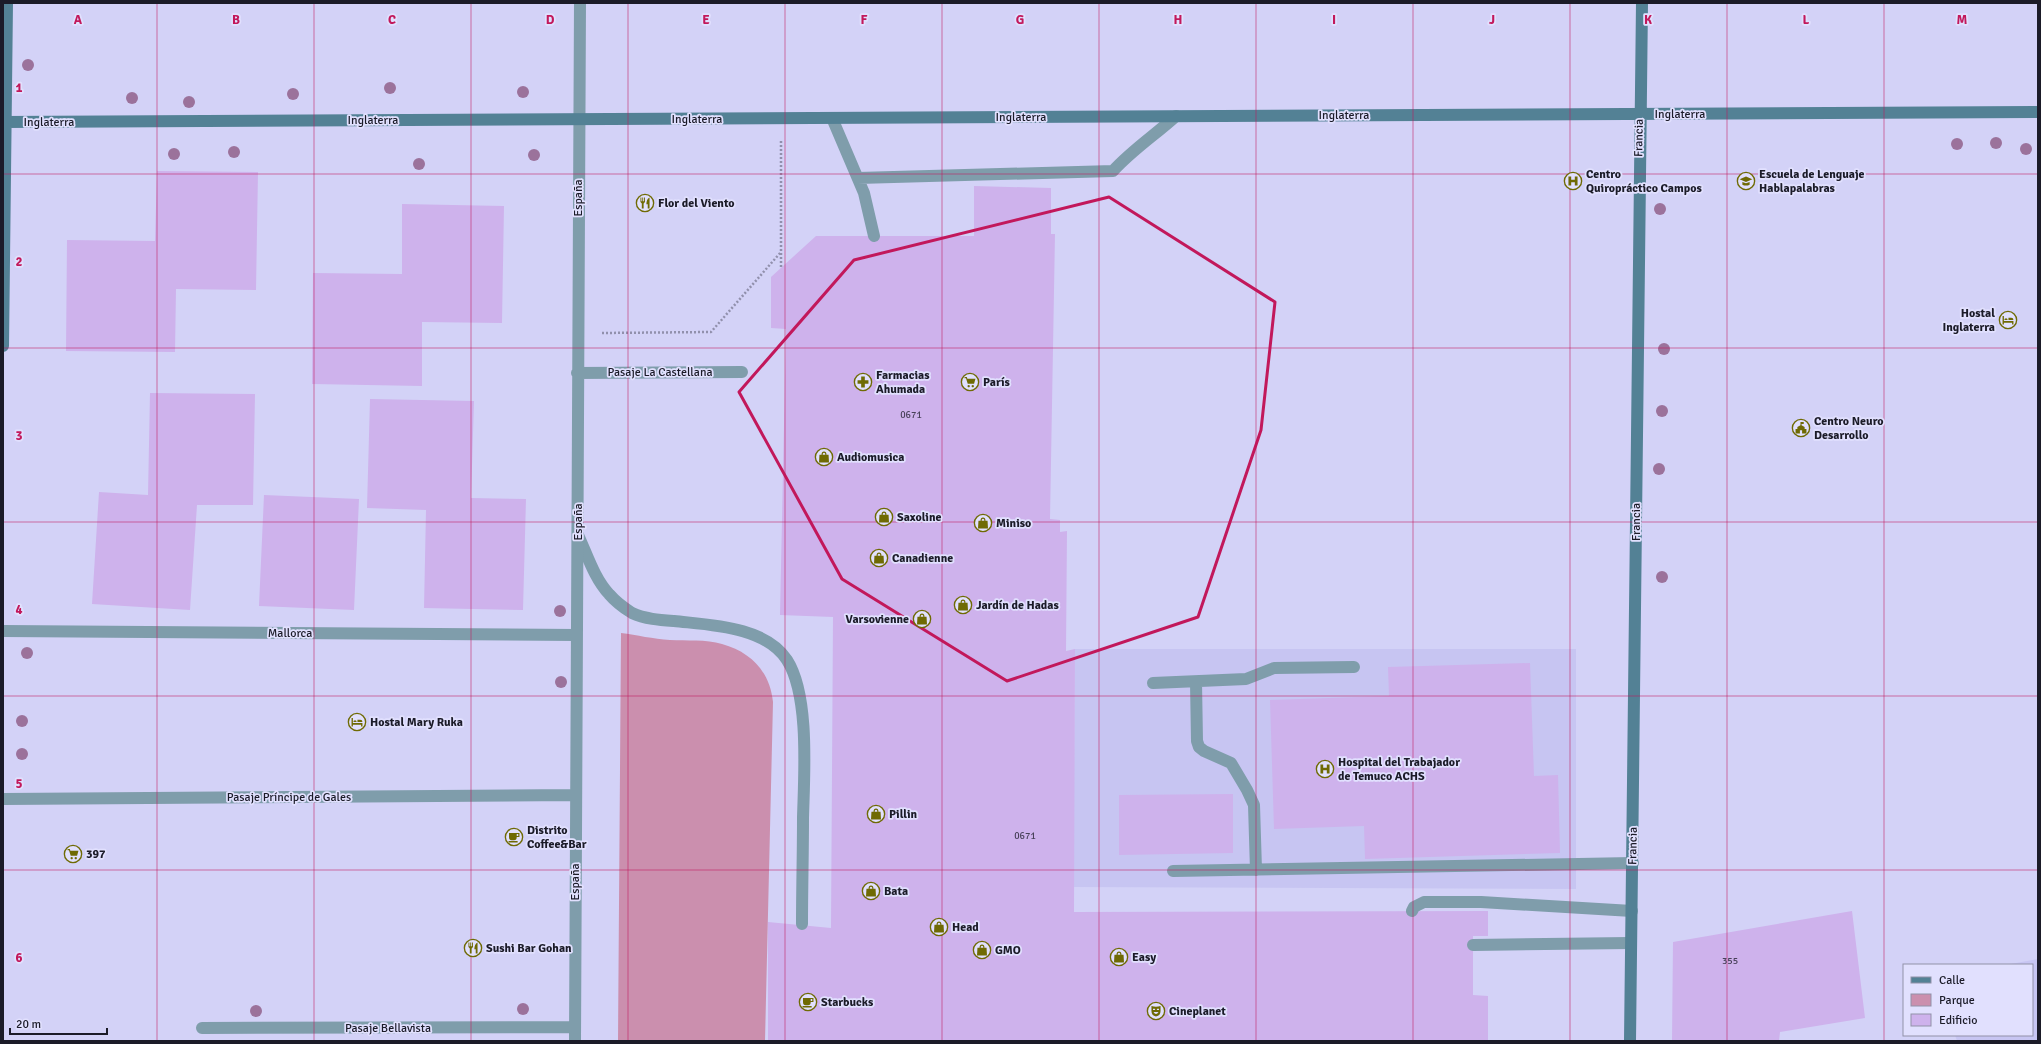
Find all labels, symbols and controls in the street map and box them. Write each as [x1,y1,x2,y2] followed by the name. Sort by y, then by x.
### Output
[74,12,83,28] text: A
[232,12,240,28] text: B
[388,12,396,28] text: C
[546,12,555,28] text: D
[702,12,710,28] text: E
[861,12,868,28] text: F
[1016,12,1024,28] text: G
[1174,12,1182,28] text: H
[1332,12,1336,28] text: I
[1489,12,1495,28] text: J
[1644,12,1652,28] text: K
[1803,12,1810,28] text: L
[1957,12,1968,28] text: M
[15,80,23,96] text: 1
[1655,107,1705,122] street label: Inglaterra
[1319,108,1369,123] street label: Inglaterra
[996,110,1046,125] street label: Inglaterra
[672,112,722,127] street label: Inglaterra
[348,113,398,128] street label: Inglaterra
[24,115,74,130] street label: Inglaterra
[1631,119,1647,157] street label: Francia
[1586,167,1702,196] place label: Centro Quiropráctico Campos
[1759,167,1865,196] place label: Escuela de Lenguaje Hablapalabras
[1563,171,1583,191] hospital icon: Centro Quiropráctico Campos
[1736,171,1756,191] school or university icon: Escuela de Lenguaje Hablapalabras
[571,179,586,217] street label: España
[635,193,655,213] restaurant icon: Flor del Viento
[658,196,735,211] place label: Flor del Viento
[15,254,23,270] text: 2
[1942,306,1995,335] place label: Hostal Inglaterra
[1998,310,2018,330] hotel icon: Hostal Inglaterra
[607,365,713,380] street label: Pasaje La Castellana
[876,368,930,397] place label: Farmacias Ahumada
[853,372,873,392] pharmacy icon: Farmacias Ahumada
[960,372,980,392] supermarket icon: París
[983,375,1011,390] place label: París
[900,409,922,421] house number: 0671
[1814,414,1884,443] place label: Centro Neuro Desarrollo
[1791,418,1811,438] public building icon: Centro Neuro Desarrollo
[15,428,23,444] text: 3
[814,447,834,467] shop icon: Audiomusica
[837,450,904,465] place label: Audiomusica
[571,503,586,541] street label: España
[1629,503,1644,541] street label: Francia
[874,507,894,527] shop icon: Saxoline
[897,510,941,525] place label: Saxoline
[973,513,993,533] shop icon: Miniso
[996,516,1031,531] place label: Miniso
[869,548,889,568] shop icon: Canadienne
[892,551,953,566] place label: Canadienne
[953,595,973,615] shop icon: Jardín de Hadas
[976,598,1059,613] place label: Jardín de Hadas
[15,602,23,618] text: 4
[912,609,932,629] shop icon: Varsovienne
[846,612,909,627] place label: Varsovienne
[268,626,312,641] street label: Mallorca
[347,712,367,732] hotel icon: Hostal Mary Ruka
[370,715,463,730] place label: Hostal Mary Ruka
[1338,755,1460,784] place label: Hospital del Trabajador de Temuco ACHS
[1315,759,1335,779] hospital icon: Hospital del Trabajador de Temuco ACHS
[15,776,23,792] text: 5
[227,790,351,805] street label: Pasaje Príncipe de Gales
[866,804,886,824] shop icon: Pillin
[889,807,917,822] place label: Pillin
[527,823,587,852] place label: Distrito Coffee&Bar
[504,827,524,847] cafe icon: Distrito Coffee&Bar
[1625,827,1641,865] street label: Francia
[1014,830,1036,842] house number: 0671
[63,844,83,864] supermarket icon: 397
[86,847,106,862] place label: 397
[568,863,583,901] street label: España
[861,881,881,901] shop icon: Bata
[884,884,908,899] place label: Bata
[929,917,949,937] shop icon: Head
[952,920,979,935] place label: Head
[463,938,483,958] restaurant icon: Sushi Bar Gohan
[972,940,992,960] shop icon: GMO
[486,941,572,956] place label: Sushi Bar Gohan
[995,943,1021,958] place label: GMO
[1109,947,1129,967] shop icon: Easy
[15,950,23,966] text: 6
[1132,950,1156,965] place label: Easy
[1722,955,1738,967] house number: 355
[1903,964,2033,1036] legend
[1939,973,1965,988] text: Calle
[798,992,818,1012] cafe icon: Starbucks
[1939,993,1975,1008] text: Parque
[821,995,874,1010] place label: Starbucks
[1146,1001,1166,1021] theatre icon: Cineplanet
[1169,1004,1226,1019] place label: Cineplanet
[10,1010,107,1036] scale bar
[1939,1013,1977,1028] text: Edificio
[16,1017,41,1032] text: 20 m
[345,1021,431,1036] street label: Pasaje Bellavista

